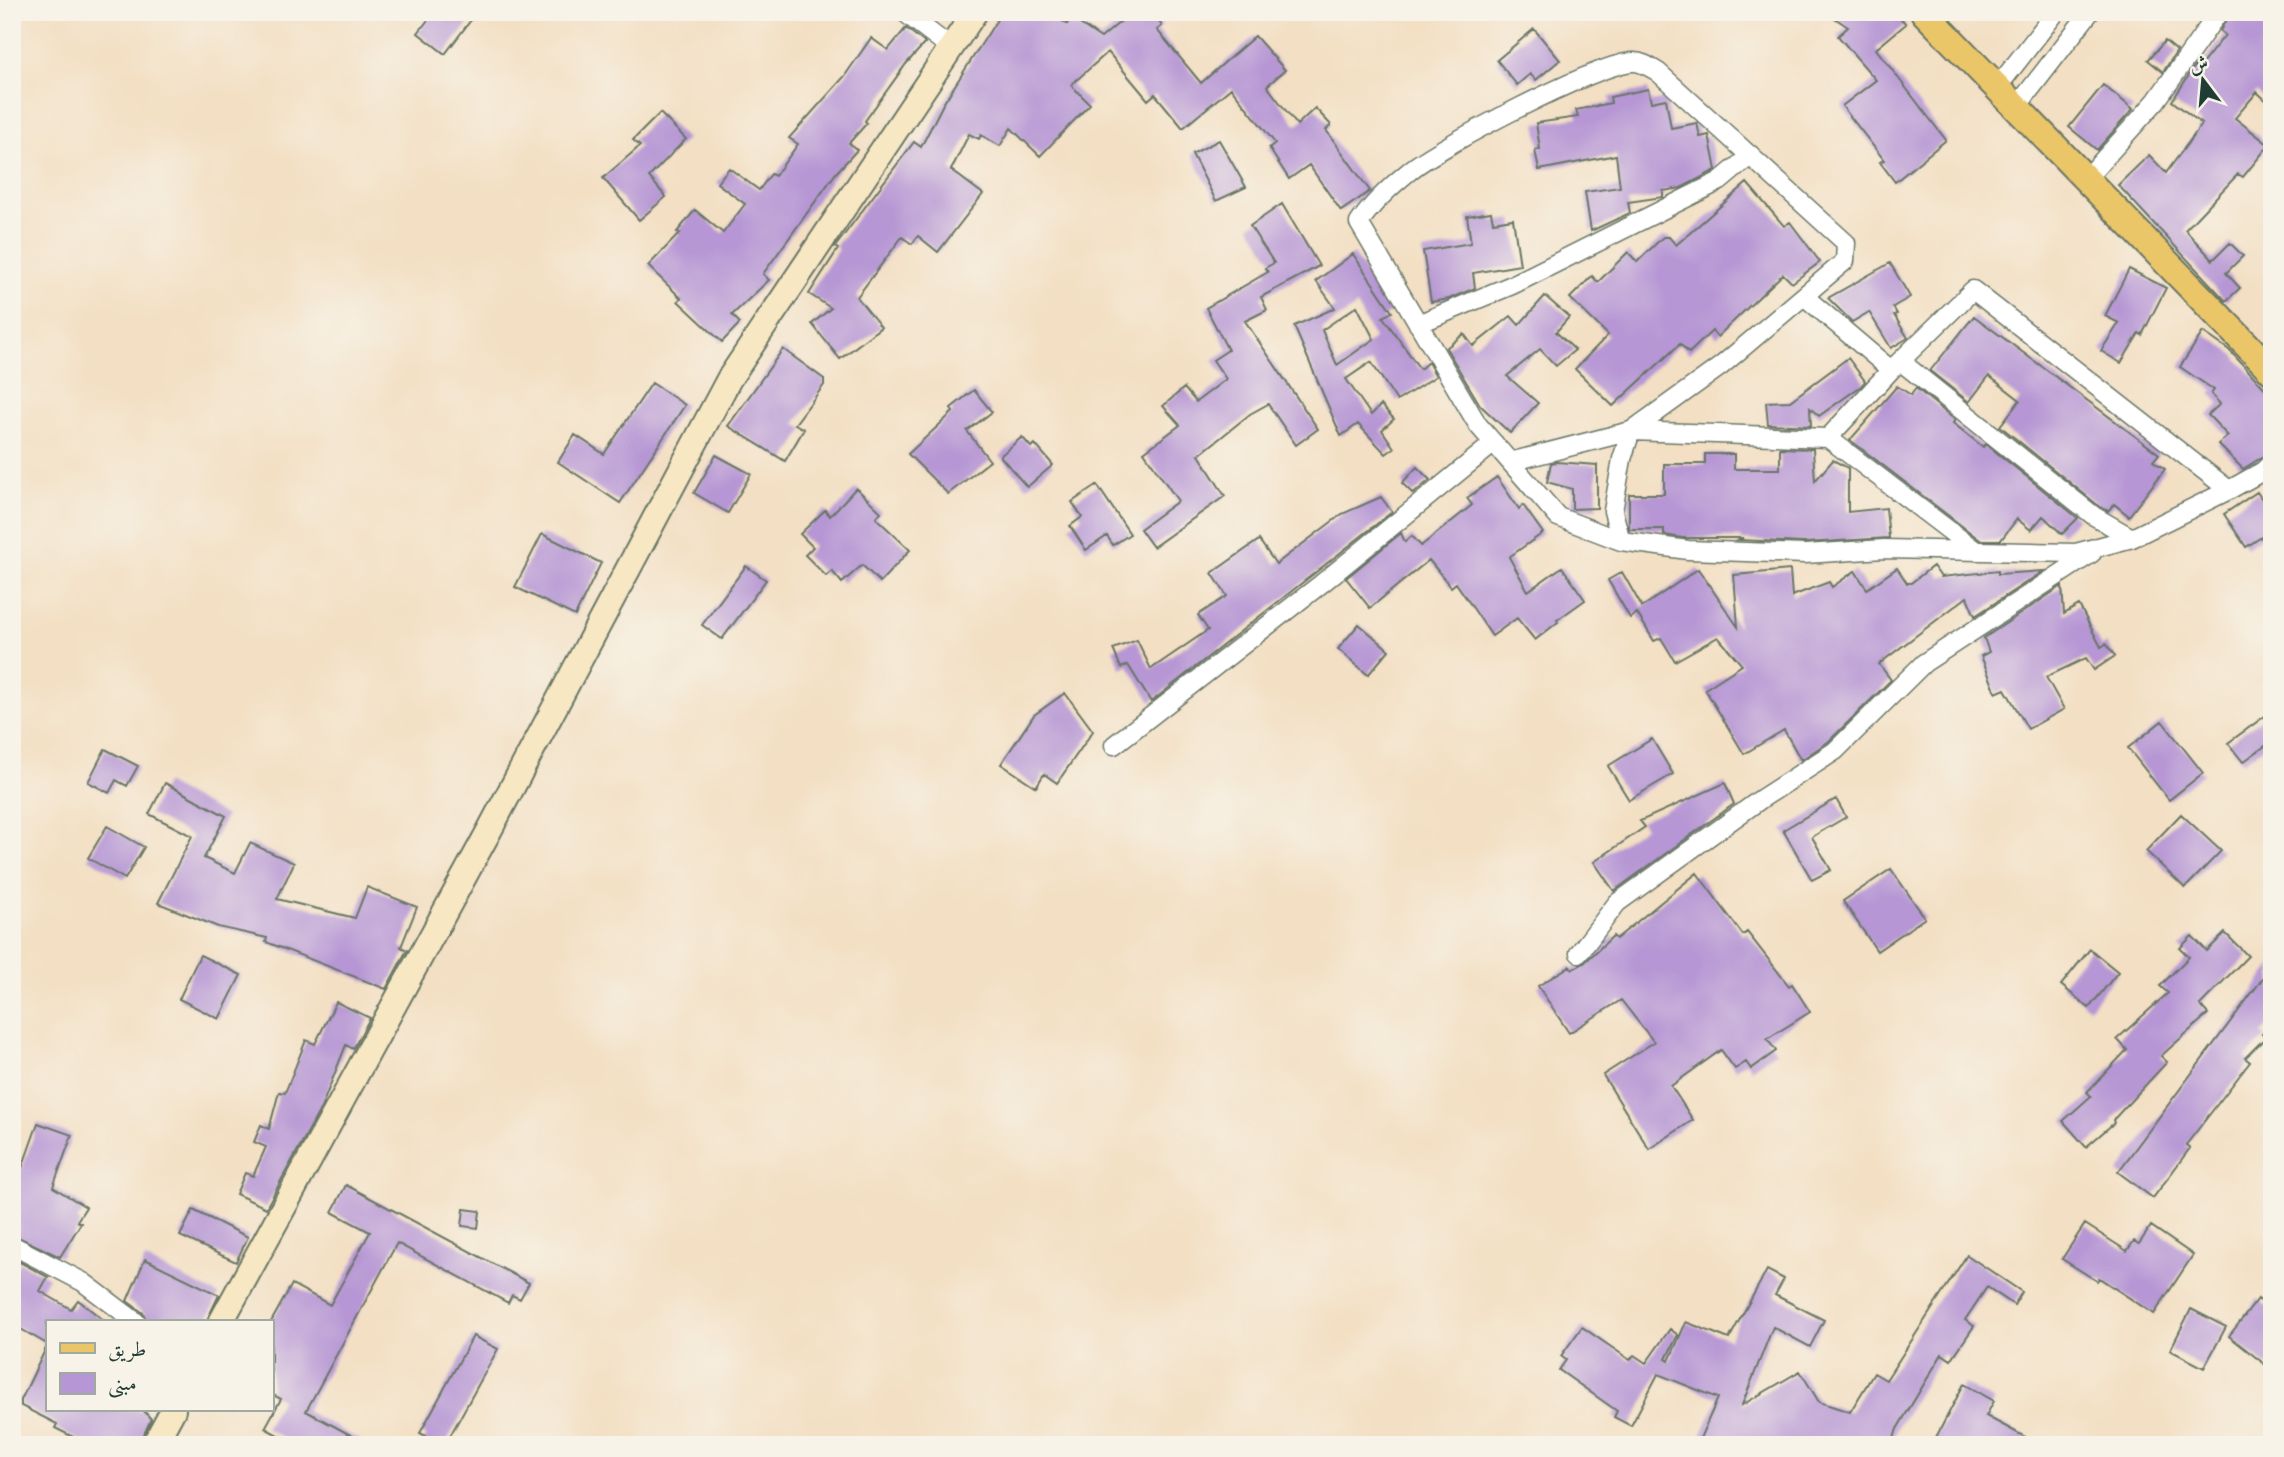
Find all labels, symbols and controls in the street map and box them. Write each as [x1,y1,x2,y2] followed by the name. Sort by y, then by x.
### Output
[2168,46,2238,116] north arrow
[2186,50,2212,82] text: ش
[46,1320,273,1412] legend
[108,1336,146,1366] text: طريق
[108,1370,137,1400] text: مبنى

